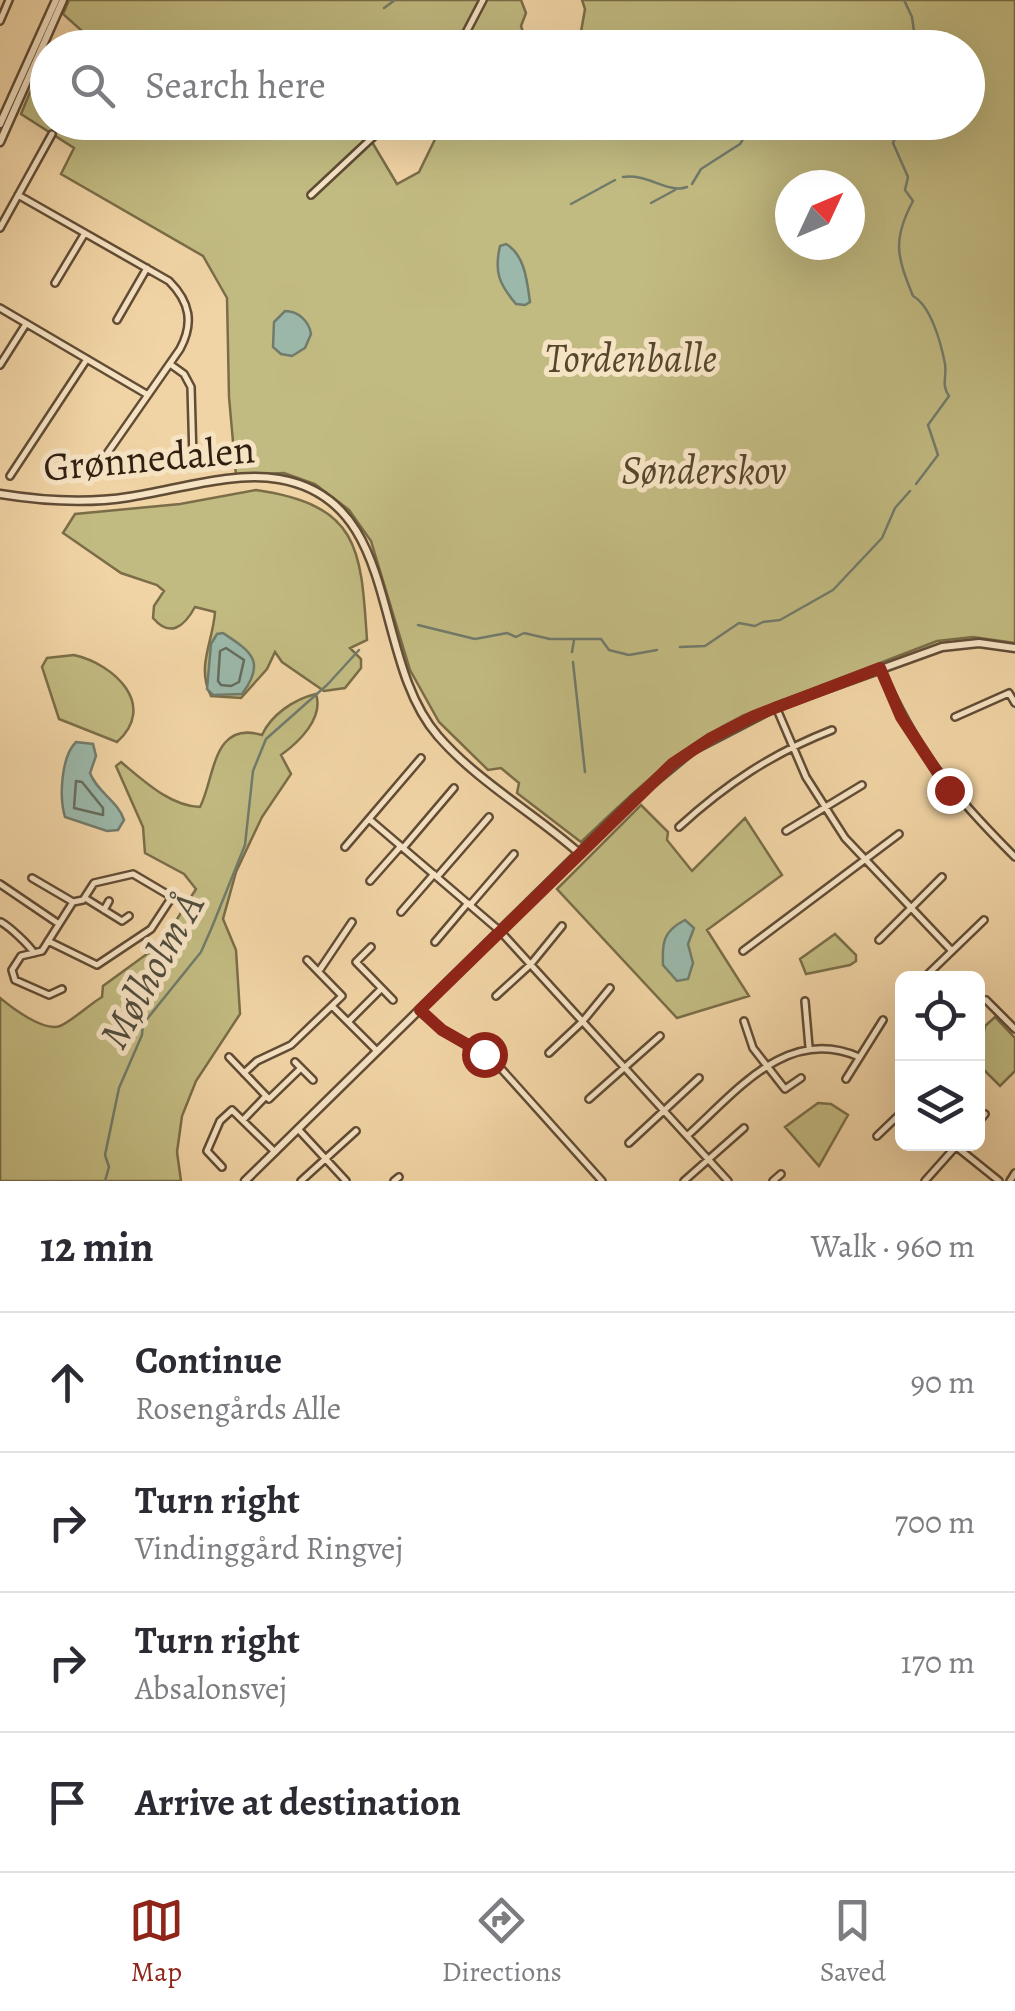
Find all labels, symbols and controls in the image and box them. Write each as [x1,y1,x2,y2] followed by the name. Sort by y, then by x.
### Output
[30,30,985,140] search box
[65,58,120,113] icon: search
[145,59,326,111] text: Search here
[775,170,865,260] north arrow
[545,331,717,386] park label: Tordenballe
[41,421,257,495] street label: Grønnedalen
[621,443,787,498] park label: Sønderskov
[927,768,973,814] route end
[85,882,217,1058] water label: Mølholm Å
[895,971,985,1151] map controls
[895,971,985,1061] button: locate
[462,1032,508,1078] route start
[895,1061,985,1151] button: layers
[40,1218,154,1275] text: 12 min
[811,1224,975,1268] text: Walk · 960 m
[135,1334,282,1386] text: Continue
[40,1355,95,1410] icon: ahead
[910,1360,975,1404] text: 90 m
[135,1386,341,1430] text: Rosengårds Alle
[135,1474,300,1526] text: Turn right
[40,1495,95,1550] icon: right
[894,1500,975,1544] text: 700 m
[135,1526,403,1570] text: Vindinggård Ringvej
[135,1614,300,1666] text: Turn right
[40,1635,95,1690] icon: right
[901,1640,975,1684] text: 170 m
[135,1666,287,1710] text: Absalonsvej
[40,1775,95,1830] icon: arrive
[135,1776,461,1828] text: Arrive at destination
[129,1893,184,1991] tab: Map
[442,1893,562,1991] tab: Directions
[820,1893,886,1991] tab: Saved

